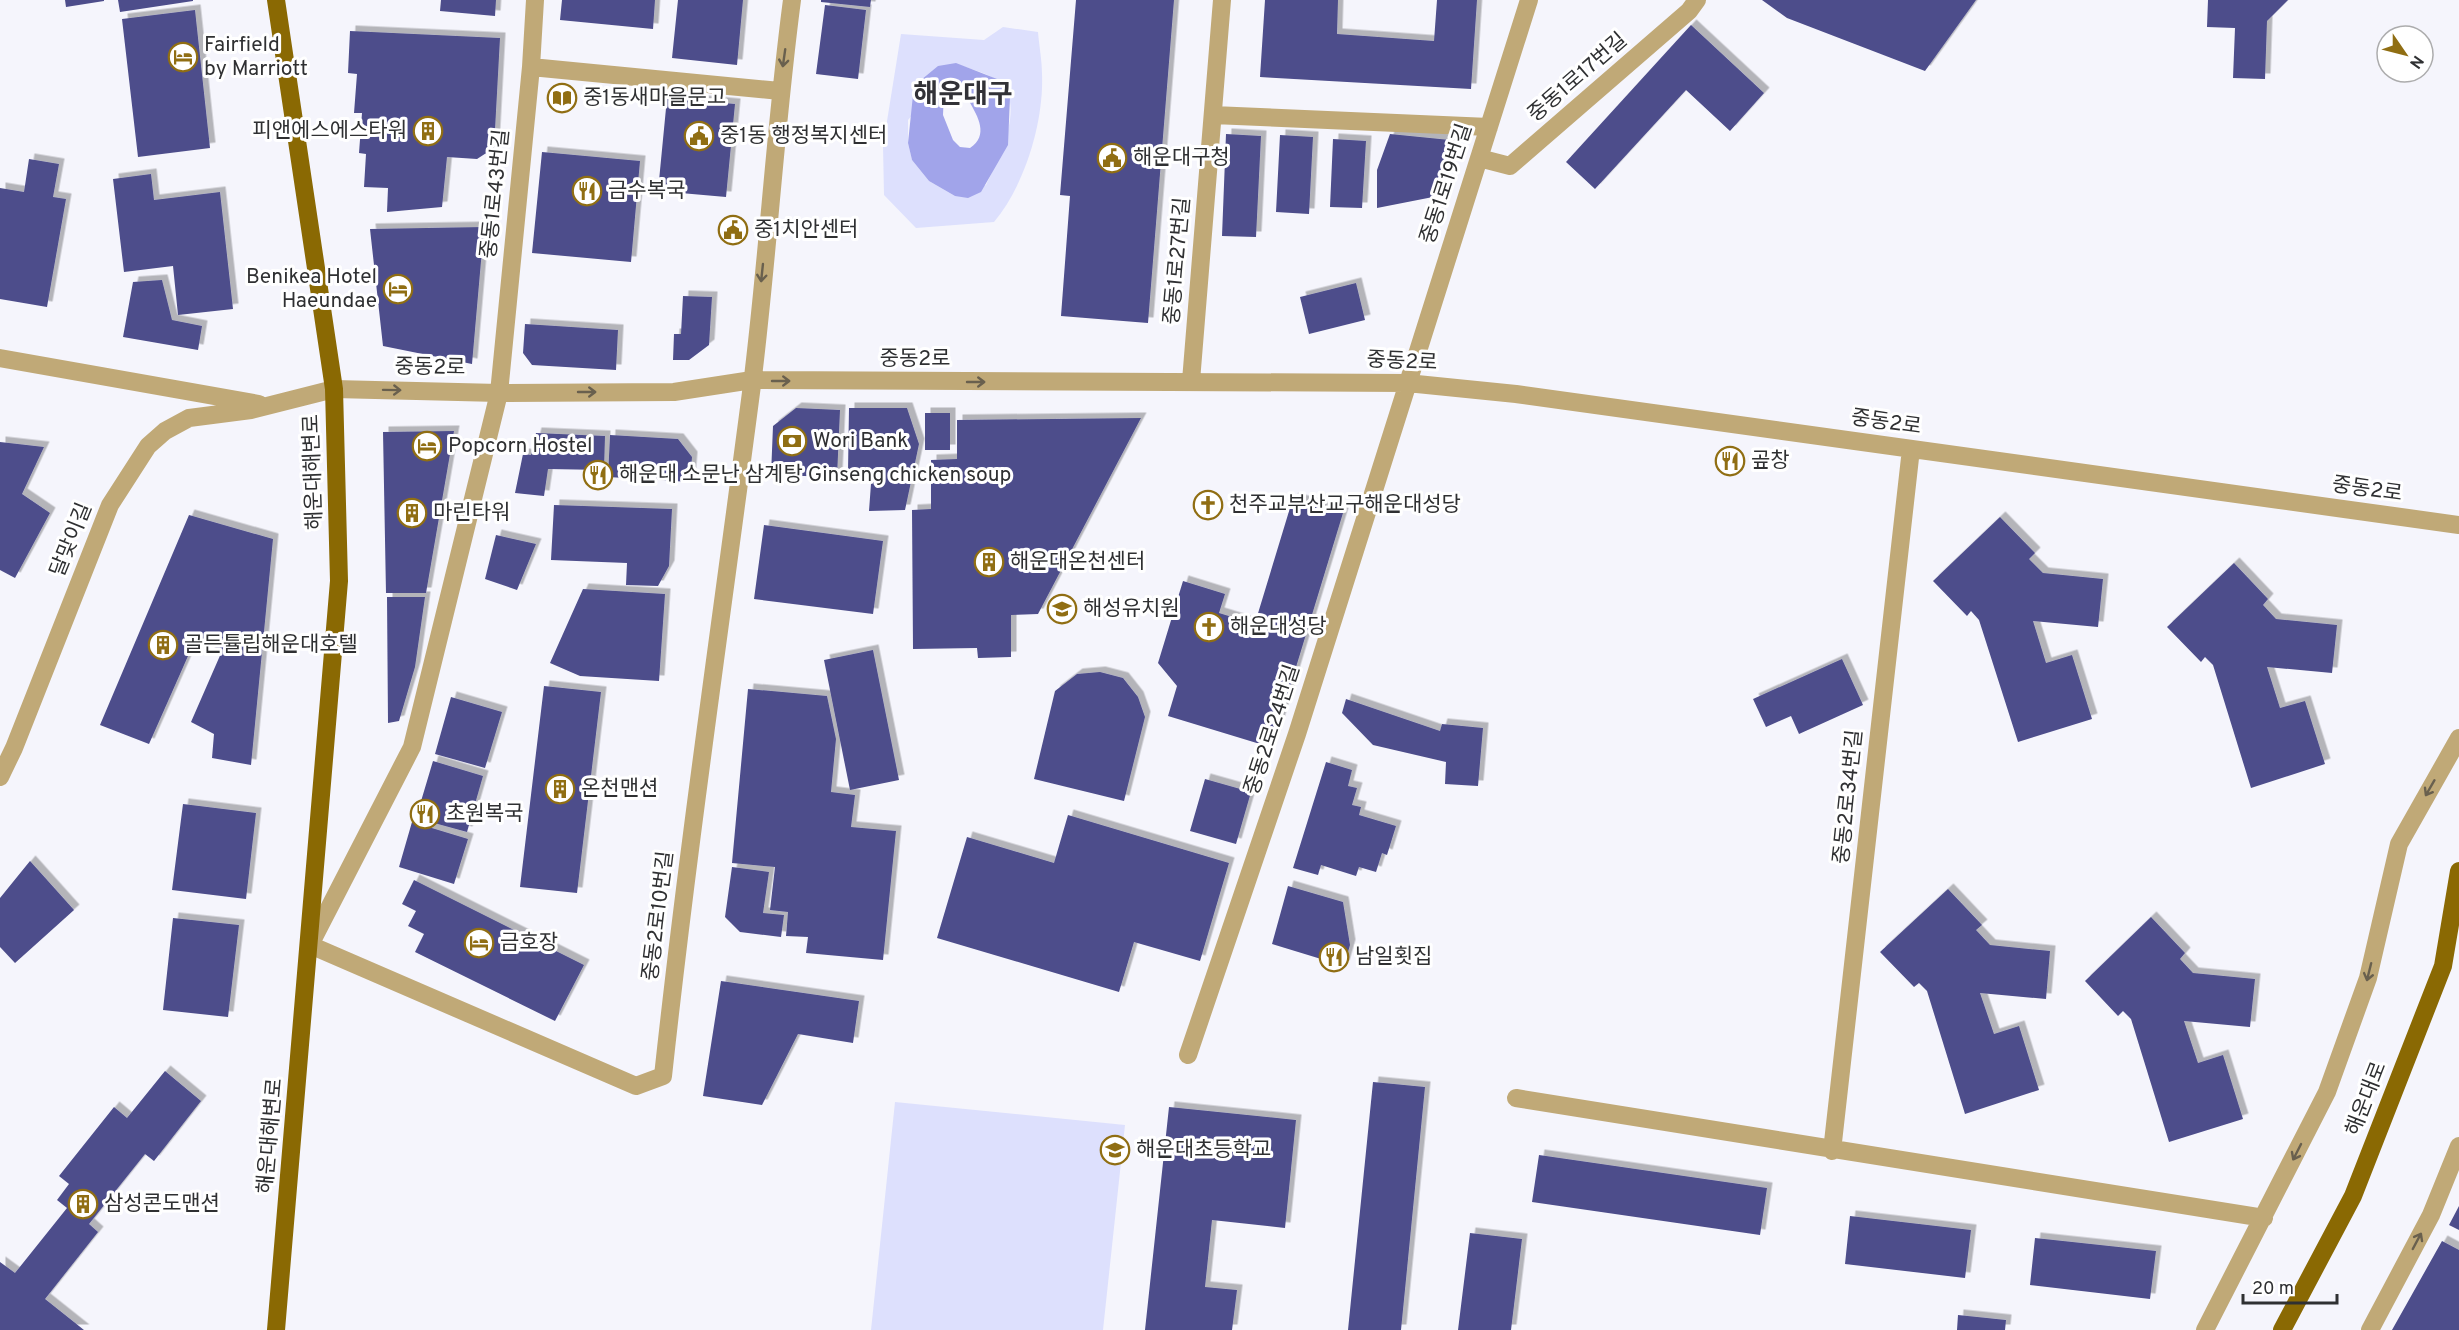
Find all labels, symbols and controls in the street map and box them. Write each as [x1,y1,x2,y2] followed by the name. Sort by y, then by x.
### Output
[2375,24,2435,84] north arrow
[1523,27,1633,129] street label: 중동1로17번길
[204,32,308,83] place label: Fairfield by Marriott
[167,41,199,73] hotel icon: Fairfield by Marriott
[778,48,789,67] one-way arrow
[2404,51,2427,72] text: N
[913,79,1013,113] district label: 해운대구
[546,82,578,114] library icon: 중1동새마을문고
[583,85,726,112] place label: 중1동새마을문고
[412,115,444,147] building icon: 피앤에스에스타워
[252,118,407,145] place label: 피앤에스에스타워
[683,120,715,152] public building icon: 중1동 행정복지센터
[1415,120,1479,248] street label: 중동1로19번길
[720,123,887,150] place label: 중1동 행정복지센터
[476,128,516,260] street label: 중동1로43번길
[1096,142,1128,174] public building icon: 해운대구청
[1133,145,1230,172] place label: 해운대구청
[571,175,603,207] restaurant icon: 금수복국
[608,178,685,205] place label: 금수복국
[1159,196,1197,326] street label: 중동1로27번길
[717,214,749,246] public building icon: 중1치안센터
[754,217,858,244] place label: 중1치안센터
[756,262,767,282] one-way arrow
[246,264,377,315] place label: Benikea Hotel Haeundae
[382,273,414,305] hotel icon: Benikea Hotel Haeundae
[880,346,950,373] street label: 중동2로
[1366,347,1438,377] street label: 중동2로
[394,354,466,382] street label: 중동2로
[771,375,791,387] one-way arrow
[966,376,986,388] one-way arrow
[382,384,402,396] one-way arrow
[577,386,597,398] one-way arrow
[1849,405,1923,441] street label: 중동2로
[298,414,330,530] street label: 해운대해변로
[776,425,808,457] bank icon: Wori Bank
[813,428,908,455] place label: Wori Bank
[411,430,443,462] hotel icon: Popcorn Hostel
[448,433,593,460] place label: Popcorn Hostel
[1714,445,1746,477] restaurant icon: 곺창
[1751,448,1790,475] place label: 곺창
[582,459,614,491] restaurant icon: 해운대 소문난 삼계탕 Ginseng chicken soup
[619,462,1011,489] place label: 해운대 소문난 삼계탕 Ginseng chicken soup
[2330,472,2404,508] street label: 중동2로
[1192,489,1224,521] church icon: 천주교부산교구해운대성당
[1229,492,1461,519] place label: 천주교부산교구해운대성당
[396,497,428,529] building icon: 마린타워
[45,499,99,581] street label: 달맞이길
[433,500,510,527] place label: 마린타워
[973,546,1005,578] building icon: 해운대온천센터
[1010,549,1145,576] place label: 해운대온천센터
[1046,593,1078,625] school or university icon: 해성유치원
[1083,596,1180,623] place label: 해성유치원
[1193,611,1225,643] church icon: 해운대성당
[1230,614,1327,641] place label: 해운대성당
[147,629,179,661] building icon: 골든튤립해운대호텔
[184,632,358,659] place label: 골든튤립해운대호텔
[1239,662,1307,798] street label: 중동2로24번길
[1829,728,1869,866] street label: 중동2로34번길
[544,773,576,805] building icon: 온천맨션
[581,776,658,803] place label: 온천맨션
[2424,779,2435,797] one-way arrow
[409,798,441,830] restaurant icon: 초원복국
[446,801,523,828] place label: 초원복국
[638,849,680,983] street label: 중동2로10번길
[463,927,495,959] hotel icon: 금호장
[500,930,558,957] place label: 금호장
[1318,941,1350,973] restaurant icon: 남일횟집
[1355,944,1432,971] place label: 남일횟집
[2363,962,2375,981] one-way arrow
[2341,1058,2393,1140] street label: 해운대로
[252,1077,290,1195] street label: 해운대해변로
[1099,1134,1131,1166] school or university icon: 해운대초등학교
[1136,1137,1271,1164] place label: 해운대초등학교
[2291,1143,2302,1161] one-way arrow
[67,1188,99,1220] building icon: 삼성콘도맨션
[104,1191,220,1218] place label: 삼성콘도맨션
[2412,1233,2423,1251] one-way arrow
[2243,1267,2338,1305] scale bar
[2252,1278,2294,1301] text: 20 m

